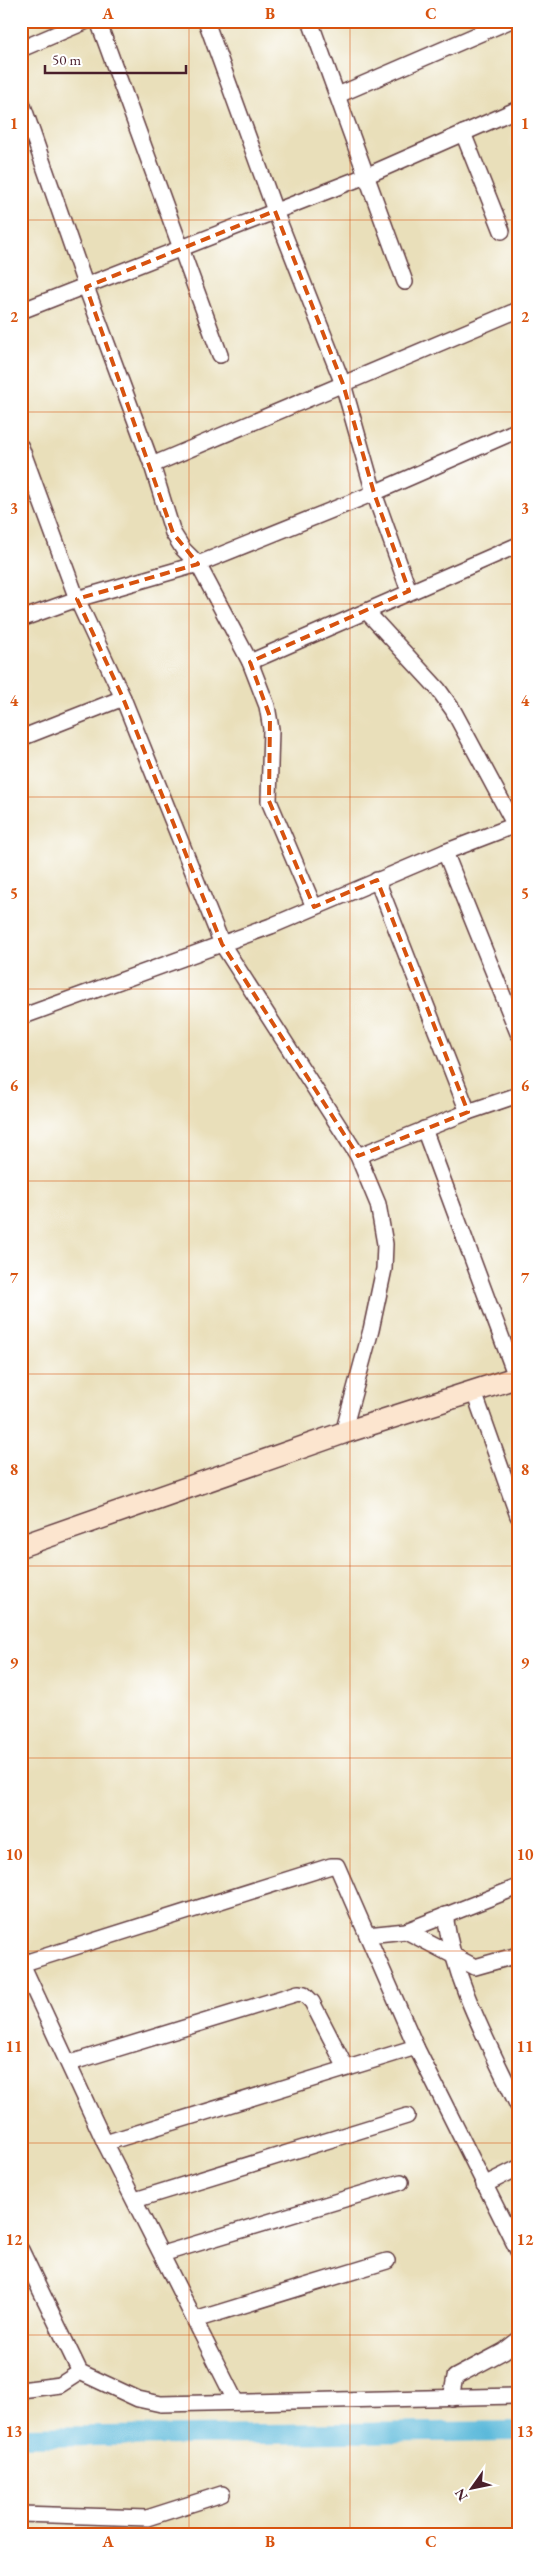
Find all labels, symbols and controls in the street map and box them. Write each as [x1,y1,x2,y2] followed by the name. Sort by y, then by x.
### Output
[101,3,114,24] text: A
[265,3,275,24] text: B
[425,3,437,24] text: C
[45,42,186,74] scale bar
[52,50,81,69] text: 50 m
[10,113,18,134] text: 1
[521,113,529,134] text: 1
[10,306,19,327] text: 2
[521,306,530,327] text: 2
[10,498,18,519] text: 3
[521,498,529,519] text: 3
[10,690,19,711] text: 4
[521,690,530,711] text: 4
[10,883,18,904] text: 5
[521,883,529,904] text: 5
[10,1075,19,1096] text: 6
[521,1075,530,1096] text: 6
[10,1267,19,1288] text: 7
[521,1267,530,1288] text: 7
[10,1459,18,1480] text: 8
[521,1459,529,1480] text: 8
[10,1652,19,1673] text: 9
[521,1652,530,1673] text: 9
[6,1844,23,1865] text: 10
[517,1844,534,1865] text: 10
[6,2036,22,2057] text: 11
[517,2036,533,2057] text: 11
[6,2229,23,2250] text: 12
[517,2229,534,2250] text: 12
[6,2421,22,2442] text: 13
[517,2421,533,2442] text: 13
[446,2462,496,2512] north arrow
[450,2485,472,2505] text: N
[101,2531,114,2552] text: A
[265,2531,275,2552] text: B
[425,2531,437,2552] text: C

